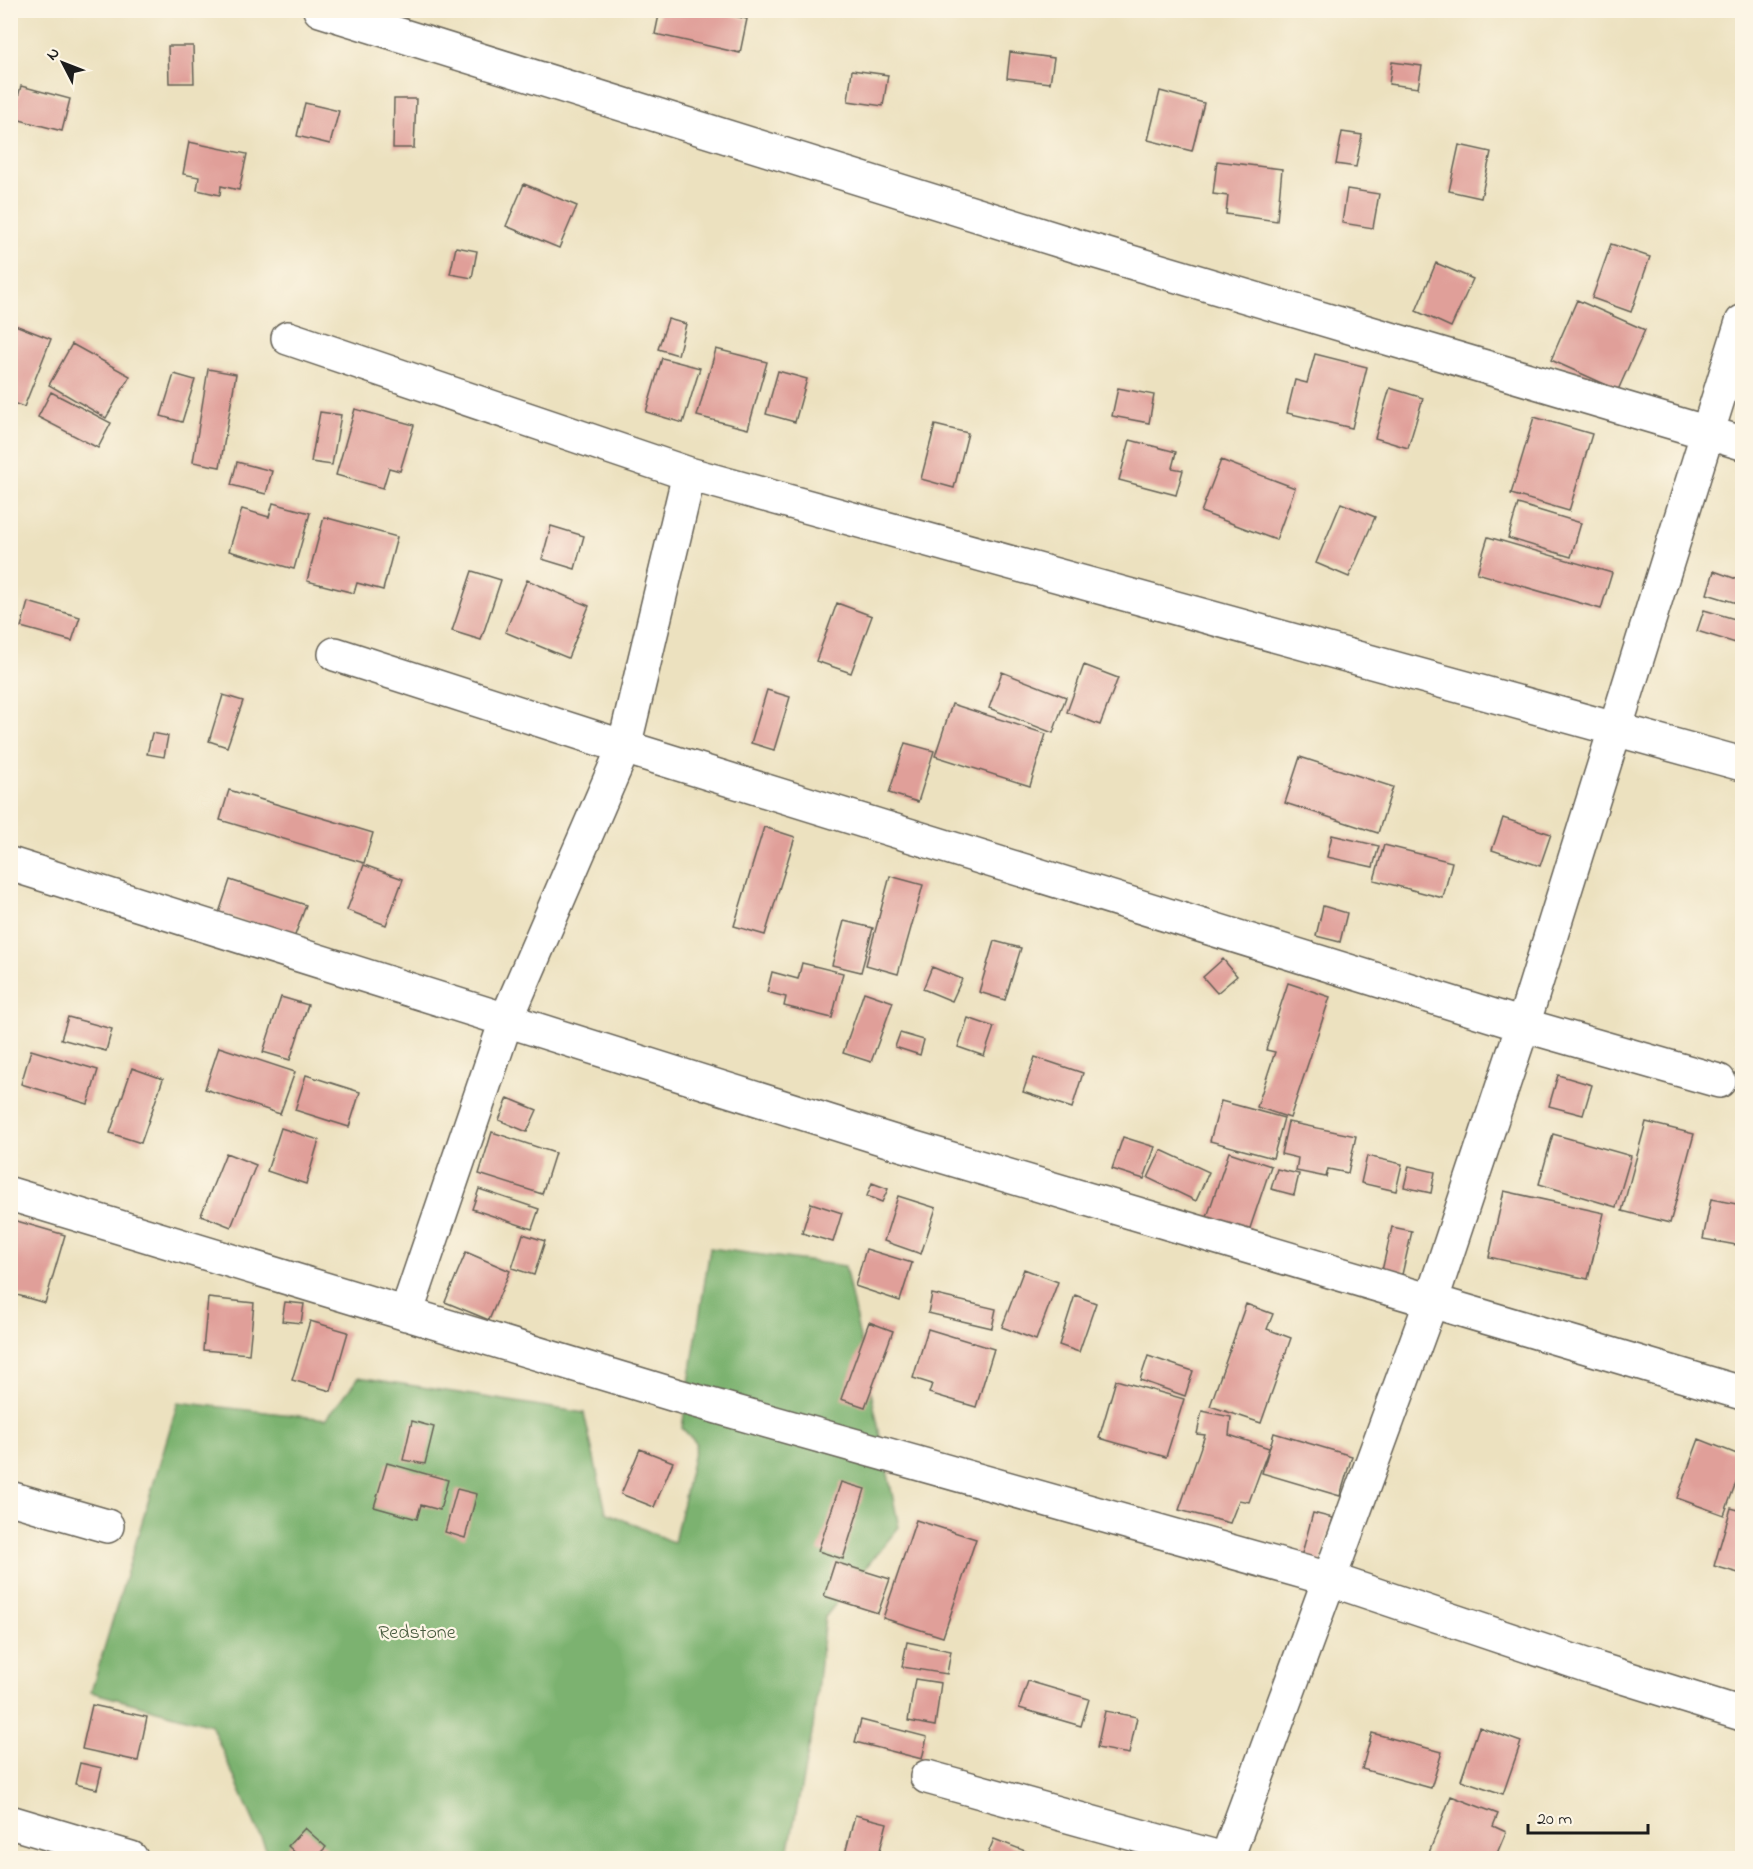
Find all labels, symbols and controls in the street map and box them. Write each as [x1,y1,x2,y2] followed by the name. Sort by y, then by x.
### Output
[33,33,93,93] north arrow
[41,42,66,66] text: N
[378,1619,456,1648] park label: Redstone
[1528,1797,1648,1835] scale bar
[1537,1807,1572,1833] text: 20 m

